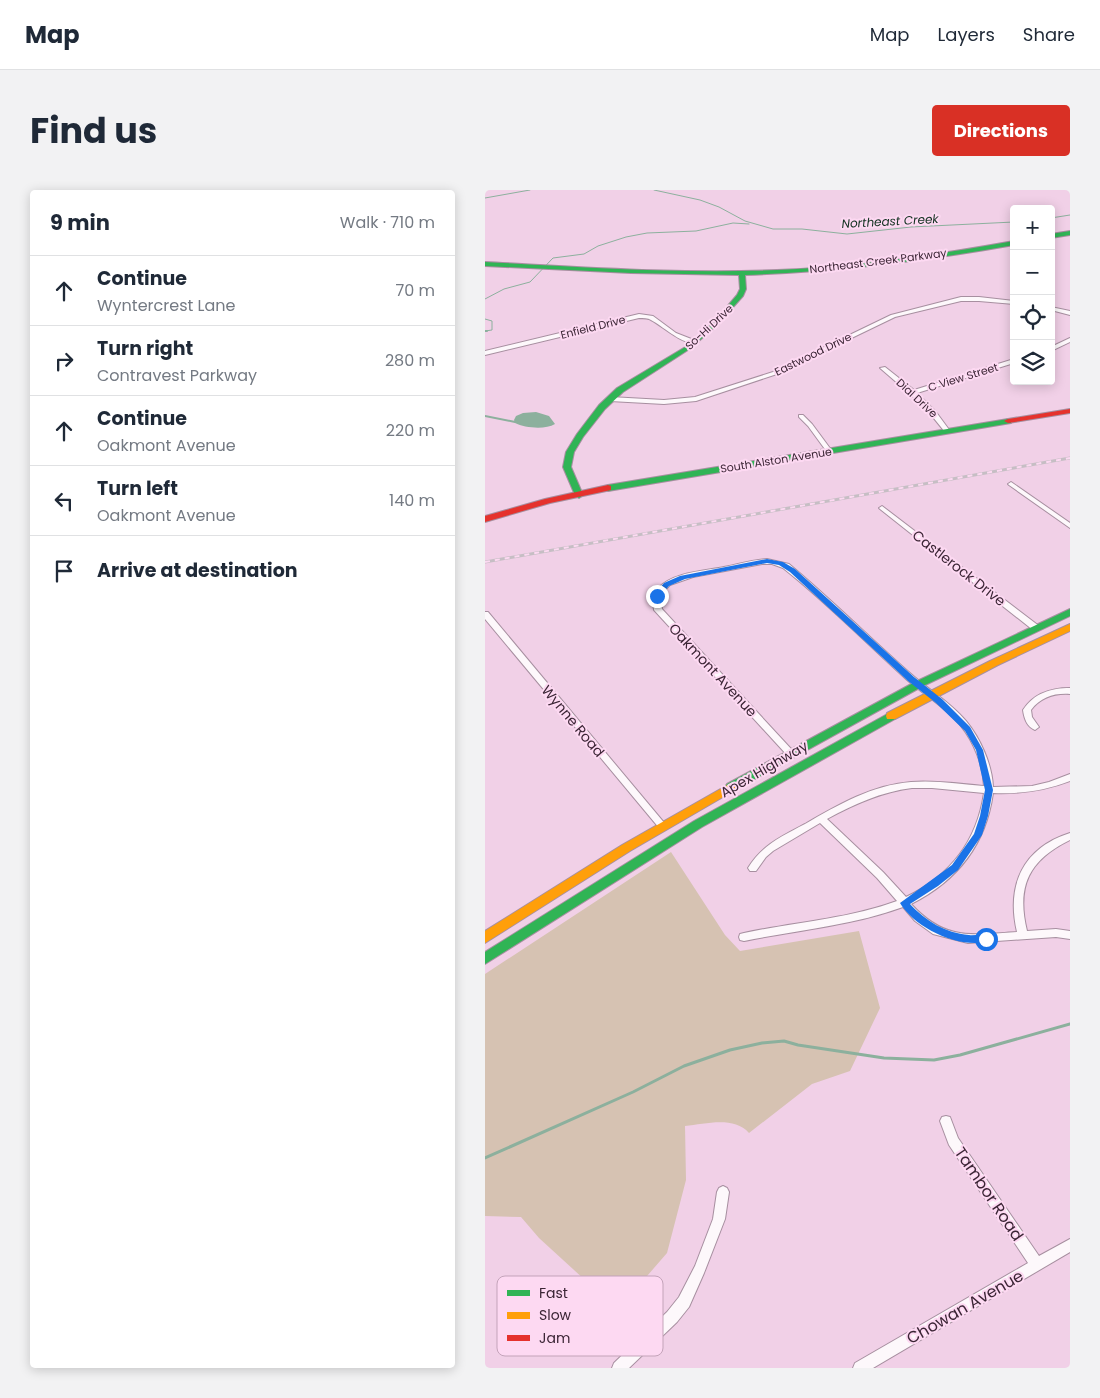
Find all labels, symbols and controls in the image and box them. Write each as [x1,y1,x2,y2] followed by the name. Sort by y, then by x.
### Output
[25,18,80,51] text: Map
[870,22,910,47] text: Map
[938,22,995,47] text: Layers
[1023,22,1075,47] text: Share
[932,105,1070,156] button: Directions
[30,106,157,155] text: Find us
[1010,205,1055,385] map controls
[1010,205,1055,250] button: +
[50,208,110,237] text: 9 min
[841,210,940,232] water label: Northeast Creek
[340,211,435,234] text: Walk · 710 m
[809,245,948,277] street label: Northeast Creek Parkway
[1010,250,1055,295] button: −
[97,265,187,292] text: Continue
[50,277,78,305] icon: ahead
[395,279,435,302] text: 70 m
[97,294,236,317] text: Wyntercrest Lane
[1010,295,1055,340] button: locate
[681,300,737,353] street label: So-Hi Drive
[559,311,627,343] street label: Enfield Drive
[772,328,854,380] street label: Eastwood Drive
[97,335,193,362] text: Turn right
[1010,340,1055,385] button: layers
[50,347,78,375] icon: right
[385,349,435,372] text: 280 m
[926,359,1000,395] street label: C View Street
[97,364,257,387] text: Contravest Parkway
[893,375,941,421] street label: Dial Drive
[97,405,187,432] text: Continue
[50,417,78,445] icon: ahead
[386,419,435,442] text: 220 m
[97,434,236,457] text: Oakmont Avenue
[719,443,833,477] street label: South Alston Avenue
[97,475,178,502] text: Turn left
[50,487,78,515] icon: left
[389,489,435,512] text: 140 m
[97,504,236,527] text: Oakmont Avenue
[908,525,1010,611] street label: Castlerock Drive
[50,557,78,585] icon: arrive
[97,557,298,584] text: Arrive at destination
[646,585,669,608] route end
[664,619,762,721] street label: Oakmont Avenue
[537,681,609,761] street label: Wynne Road
[716,736,812,802] street label: Apex Highway
[975,928,998,951] route start
[949,1142,1029,1246] street label: Tambor Road
[902,1264,1028,1350] street label: Chowan Avenue
[497,1276,663,1356] legend
[539,1283,568,1303] text: Fast
[539,1305,572,1325] text: Slow
[539,1328,570,1348] text: Jam

